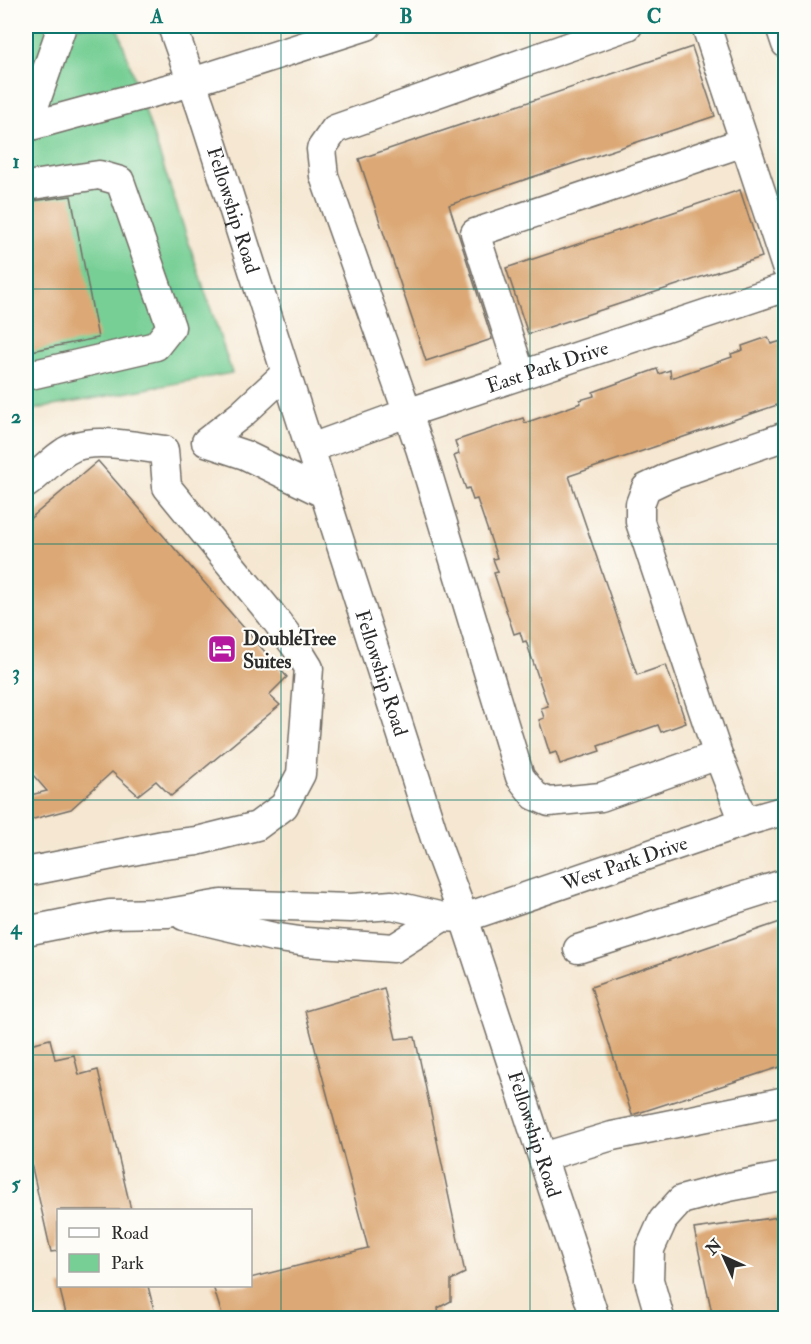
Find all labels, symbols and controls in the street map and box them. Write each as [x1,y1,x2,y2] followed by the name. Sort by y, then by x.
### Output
[150,4,164,29] text: A
[399,4,413,29] text: B
[647,4,661,29] text: C
[201,144,265,277] street label: Fellowship Road
[12,149,20,174] text: 1
[483,335,611,399] street label: East Park Drive
[11,404,21,429] text: 2
[350,607,413,739] street label: Fellowship Road
[243,626,337,674] place label: DoubleTree Suites
[206,633,238,665] hotel icon: DoubleTree Suites
[12,660,20,685] text: 3
[558,830,691,897] street label: West Park Drive
[10,915,23,940] text: 4
[502,1068,567,1201] street label: Fellowship Road
[12,1171,22,1196] text: 5
[57,1209,252,1287] legend
[111,1222,149,1245] text: Road
[694,1227,754,1287] north arrow
[701,1234,727,1260] text: N
[111,1252,144,1275] text: Park

